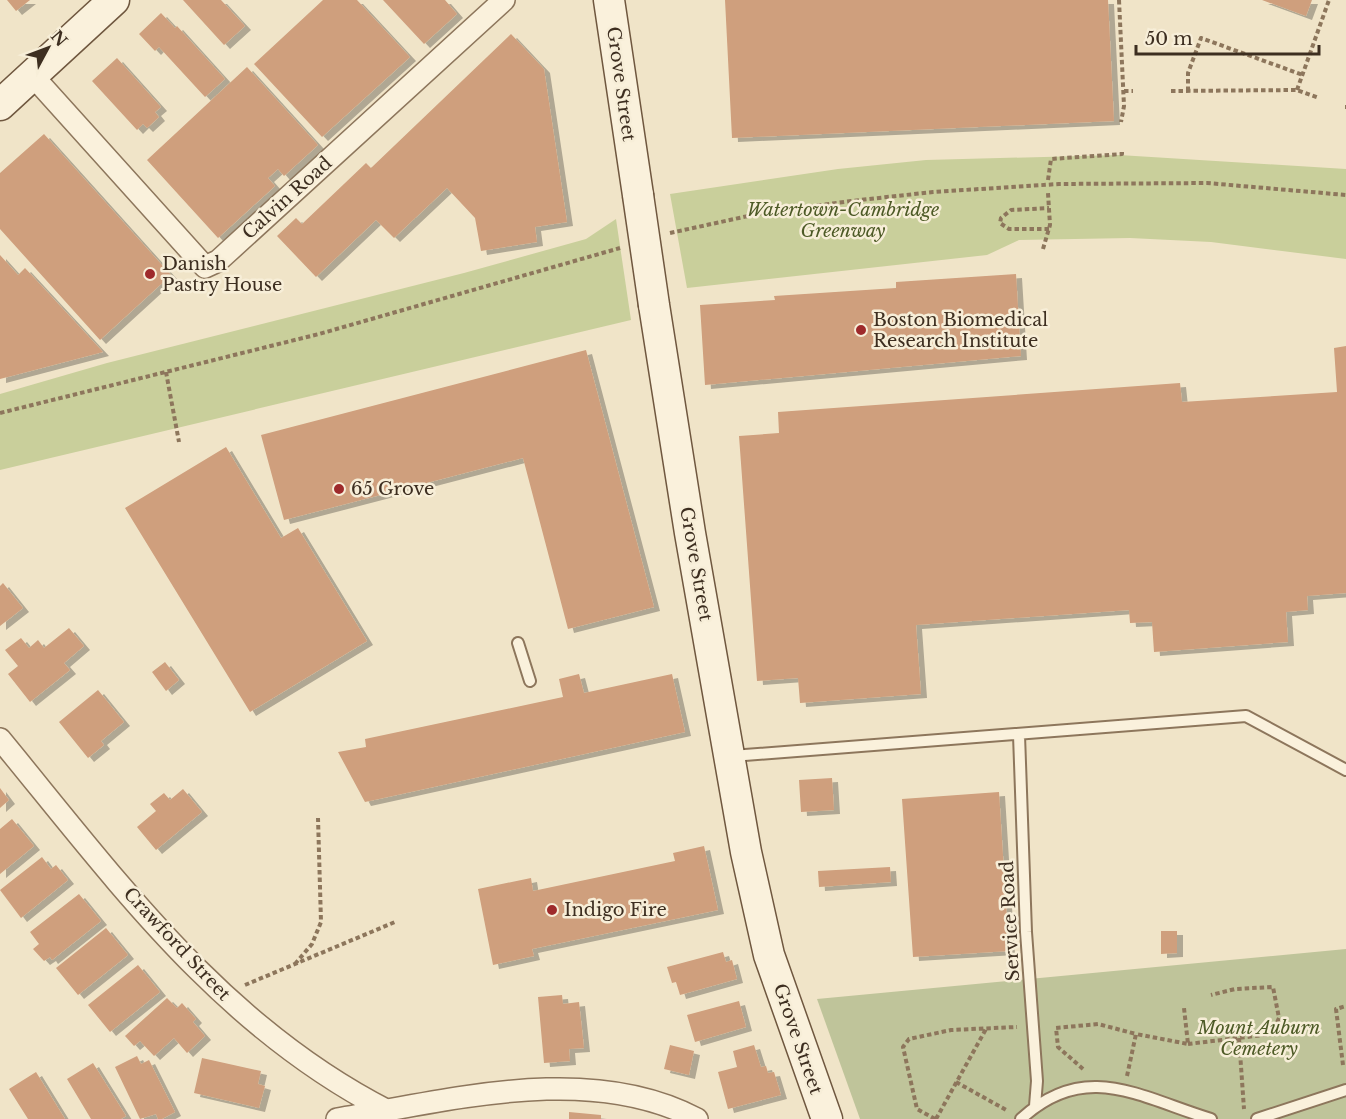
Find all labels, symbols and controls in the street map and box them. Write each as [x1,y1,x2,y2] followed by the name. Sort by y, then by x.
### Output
[18,18,78,78] north arrow
[1136,18,1319,56] scale bar
[602,25,640,143] street label: Grove Street
[47,26,72,50] text: N
[1145,28,1193,50] text: 50 m
[238,152,336,244] street label: Calvin Road
[747,199,939,242] park label: Watertown-Cambridge Greenway
[162,253,282,296] place label: Danish Pastry House
[143,267,157,281] marker: Danish Pastry House
[873,309,1048,352] place label: Boston Biomedical Research Institute
[854,323,868,337] marker: Boston Biomedical Research Institute
[351,478,434,500] place label: 65 Grove
[332,482,346,496] marker: 65 Grove
[675,505,717,623] street label: Grove Street
[996,860,1024,982] street label: Service Road
[119,883,235,1005] street label: Crawford Street
[564,899,667,921] place label: Indigo Fire
[545,903,559,917] marker: Indigo Fire
[769,981,827,1097] street label: Grove Street
[1197,1017,1320,1060] park label: Mount Auburn Cemetery

